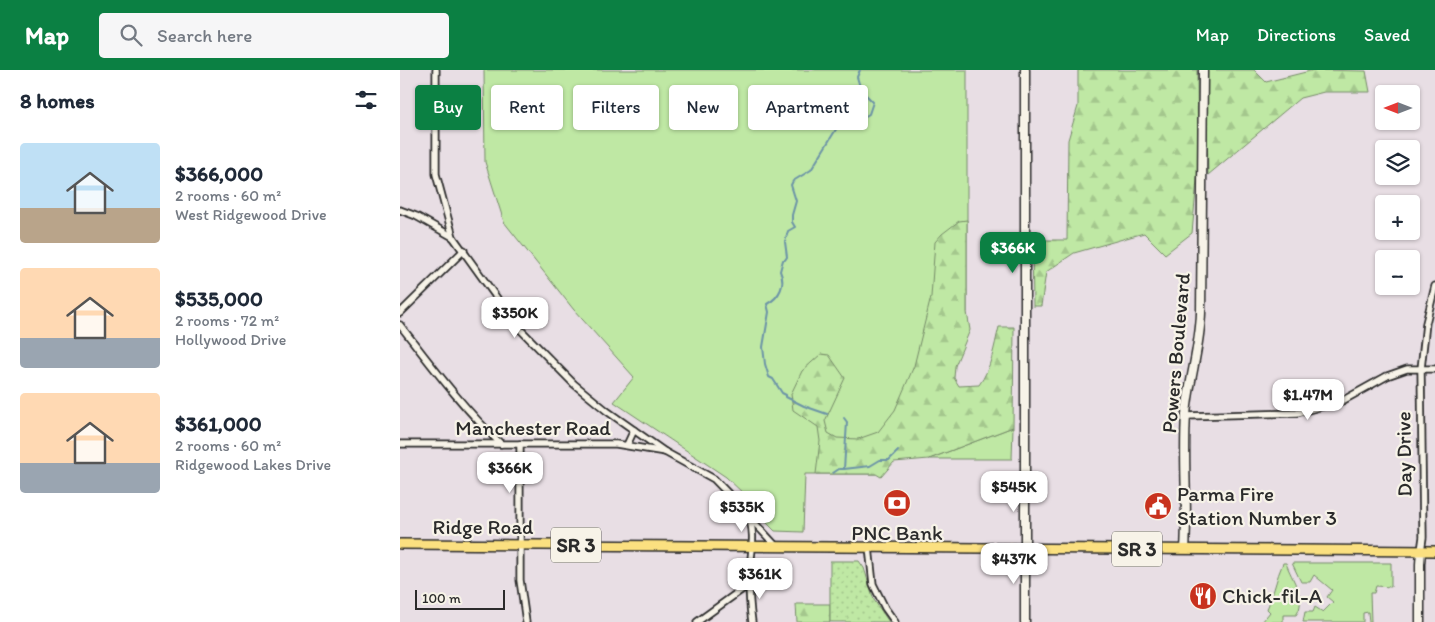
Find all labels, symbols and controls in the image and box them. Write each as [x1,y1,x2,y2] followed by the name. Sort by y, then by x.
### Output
[99,13,449,58] search box
[25,21,69,50] text: Map
[117,21,145,49] icon: search
[157,24,252,47] text: Search here
[1196,24,1229,46] text: Map
[1257,24,1336,46] text: Directions
[1364,24,1410,46] text: Saved
[415,85,481,130] chip: Buy
[491,85,563,130] chip: Rent
[573,85,659,130] chip: Filters
[669,85,738,130] chip: New
[748,85,868,130] chip: Apartment
[1375,85,1420,130] north arrow
[1375,85,1420,295] map controls
[352,86,380,114] icon: filters
[20,88,95,113] text: 8 homes
[1375,140,1420,185] button: layers
[175,161,263,186] text: $366,000
[60,163,120,223] icon: home
[175,186,281,205] text: 2 rooms · 60 m²
[1375,195,1420,240] button: +
[175,205,327,224] text: West Ridgewood Drive
[978,232,1048,274] pin: $366K
[991,238,1035,257] text: $366K
[1375,250,1420,295] button: −
[1156,271,1195,434] street label: Powers Boulevard
[175,286,263,311] text: $535,000
[60,288,120,348] icon: home
[480,296,550,339] pin: $350K
[492,303,538,322] text: $350K
[175,311,279,330] text: 2 rooms · 72 m²
[175,330,286,349] text: Hollywood Drive
[1267,378,1349,421] pin: $1.47M
[1283,385,1333,404] text: $1.47M
[175,411,262,436] text: $361,000
[1390,411,1417,497] street label: Day Drive
[60,413,120,473] icon: home
[455,415,611,440] street label: Manchester Road
[175,436,281,455] text: 2 rooms · 60 m²
[475,452,545,494] pin: $366K
[175,455,331,474] text: Ridgewood Lakes Drive
[488,458,532,477] text: $366K
[979,470,1049,513] pin: $545K
[992,477,1036,496] text: $545K
[1177,481,1337,530] place label: Parma Fire Station Number 3
[882,488,912,518] bank icon: PNC Bank
[707,490,777,533] pin: $535K
[1143,491,1173,521] public building icon: Parma Fire Station Number 3
[720,497,764,516] text: $535K
[432,514,534,539] street label: Ridge Road
[851,520,943,545] place label: PNC Bank
[551,528,601,562] road number: SR 3
[1112,532,1162,566] road number: SR 3
[979,542,1049,585] pin: $437K
[992,549,1036,568] text: $437K
[725,558,795,600] pin: $361K
[739,564,781,583] text: $361K
[1188,581,1218,611] restaurant icon: Chick-fil-A
[1222,583,1323,608] place label: Chick-fil-A
[415,587,505,610] scale bar
[422,590,461,607] text: 100 m

